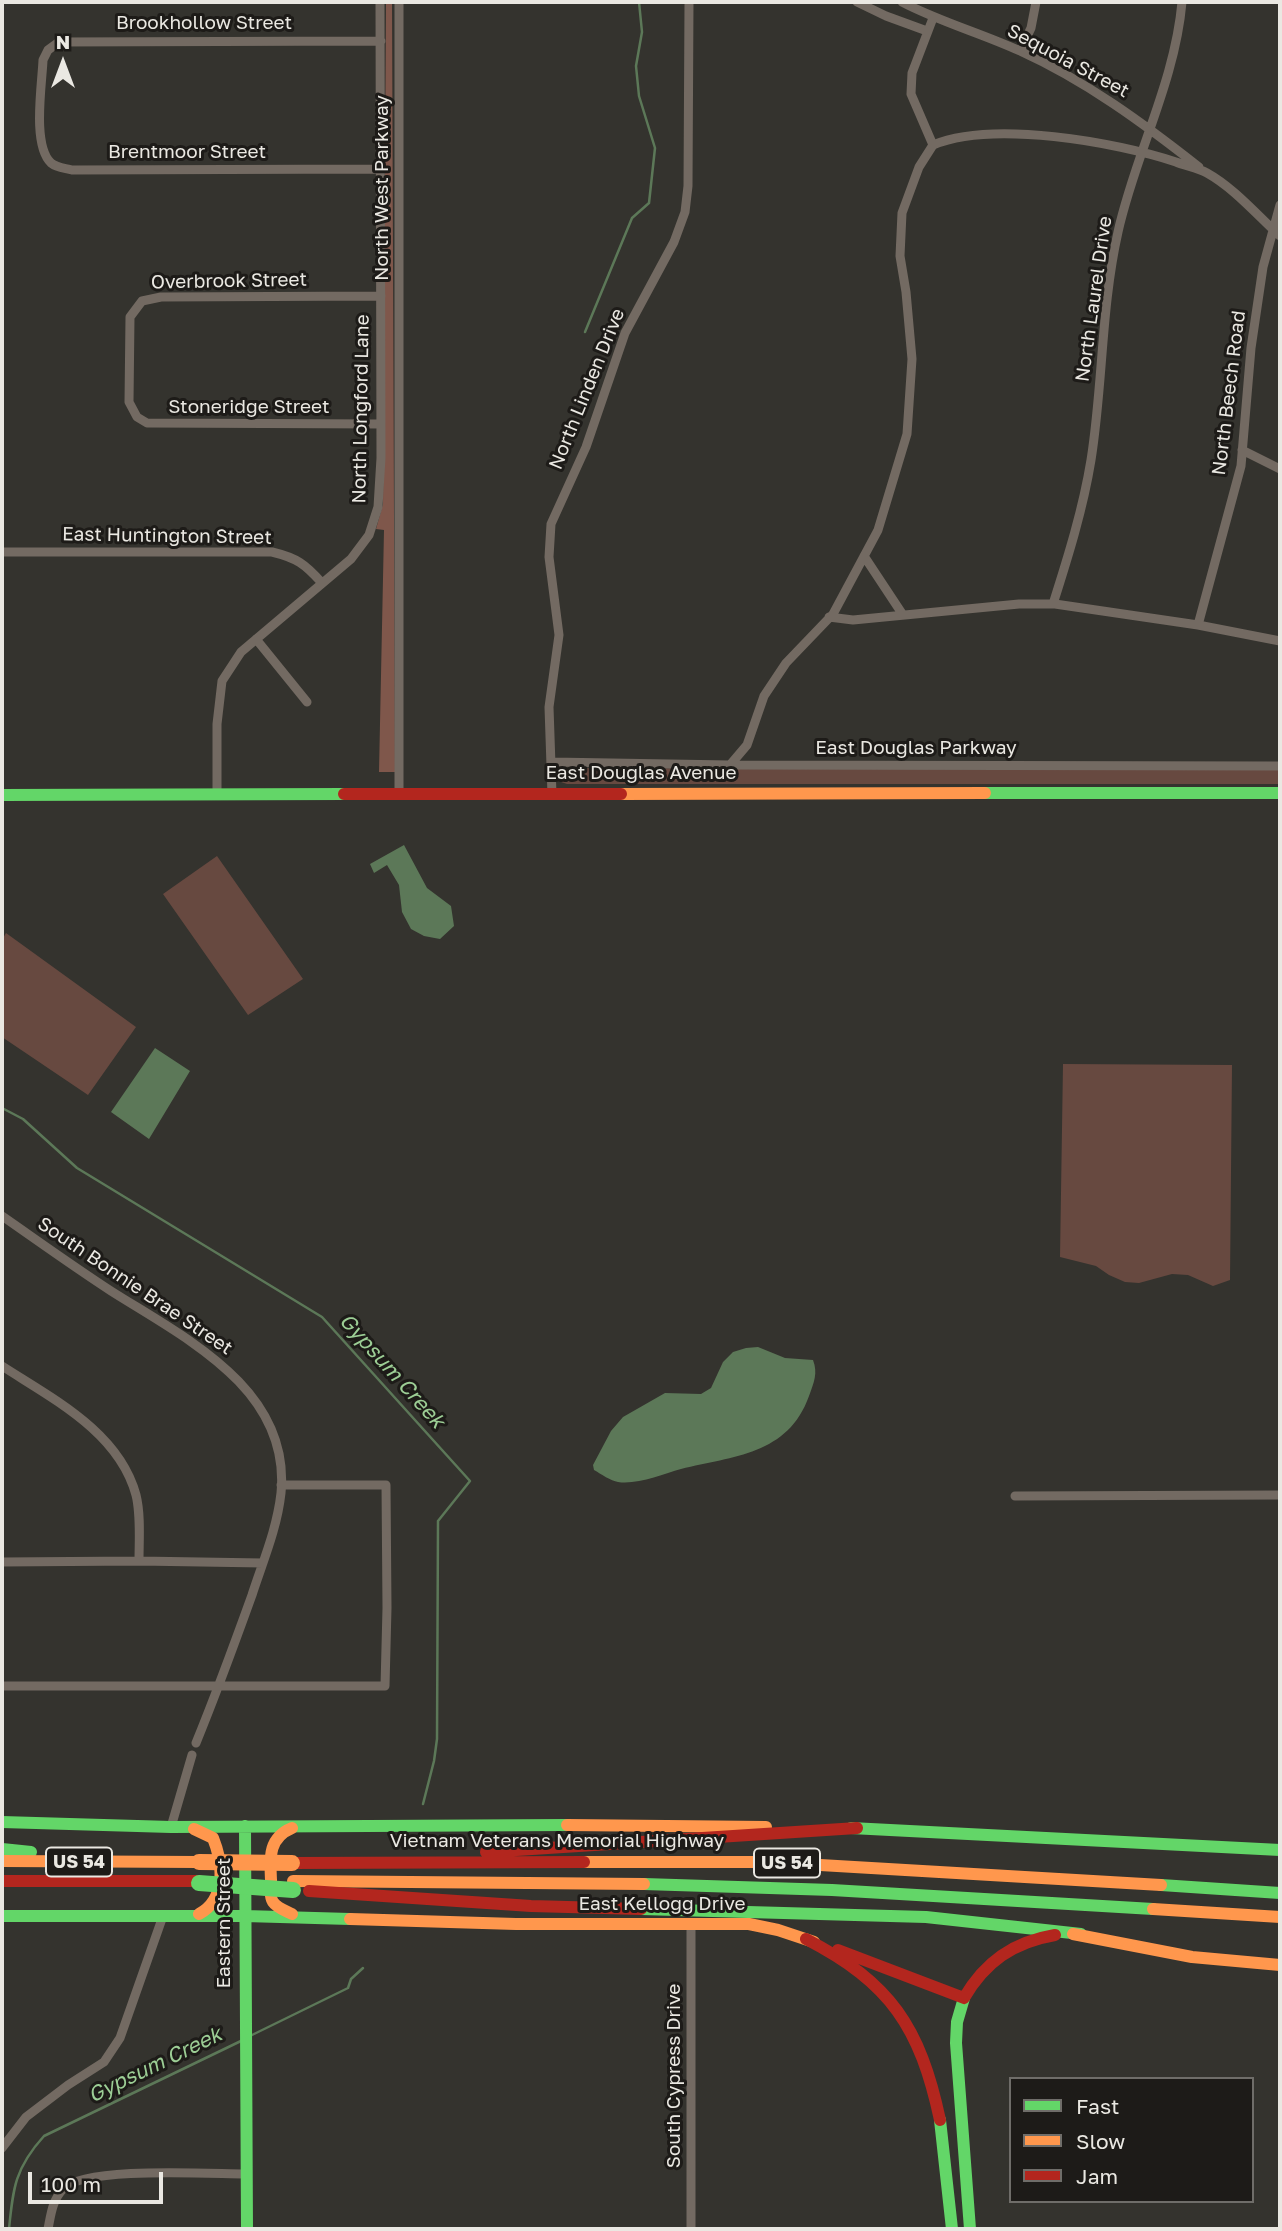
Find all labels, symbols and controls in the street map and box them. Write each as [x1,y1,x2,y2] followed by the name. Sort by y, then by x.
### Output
[116,12,292,34] street label: Brookhollow Street
[1003,19,1133,103] street label: Sequoia Street
[28,28,98,98] north arrow
[56,30,70,53] text: N
[371,95,393,281] street label: North West Parkway
[108,141,266,163] street label: Brentmoor Street
[1071,215,1117,383] street label: North Laurel Drive
[151,268,307,294] street label: Overbrook Street
[544,305,630,473] street label: North Linden Drive
[1208,309,1250,477] street label: North Beech Road
[348,314,374,504] street label: North Longford Lane
[168,396,330,418] street label: Stoneridge Street
[62,523,272,549] street label: East Huntington Street
[815,737,1017,759] street label: East Douglas Parkway
[545,762,737,784] street label: East Douglas Avenue
[33,1212,237,1360] street label: South Bonnie Brae Street
[334,1308,450,1434] water label: Gypsum Creek
[390,1830,724,1852] street label: Vietnam Veterans Memorial Highway
[46,1848,112,1876] road number: US 54
[754,1849,820,1878] road number: US 54
[213,1858,235,1988] street label: Eastern Street
[579,1893,745,1915] street label: East Kellogg Drive
[663,1984,685,2168] street label: South Cypress Drive
[84,2022,226,2108] water label: Gypsum Creek
[1009,2077,1254,2203] legend
[1076,2093,1119,2119] text: Fast
[1076,2128,1125,2154] text: Slow
[32,2158,166,2202] scale bar
[1076,2163,1118,2189] text: Jam
[41,2171,101,2197] text: 100 m

